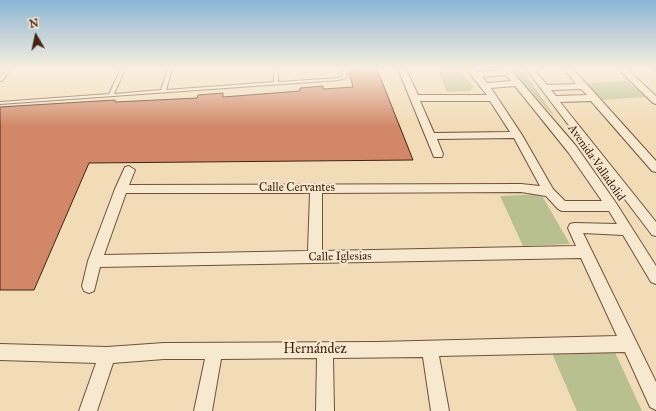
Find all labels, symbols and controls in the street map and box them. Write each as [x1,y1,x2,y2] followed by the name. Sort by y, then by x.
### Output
[16,16,56,56] north arrow
[28,17,40,31] text: N
[564,122,628,204] street label: Avenida Valladolid
[259,181,335,195] street label: Calle Cervantes
[308,249,372,265] street label: Calle Iglesias
[283,342,347,358] street label: Hernández

